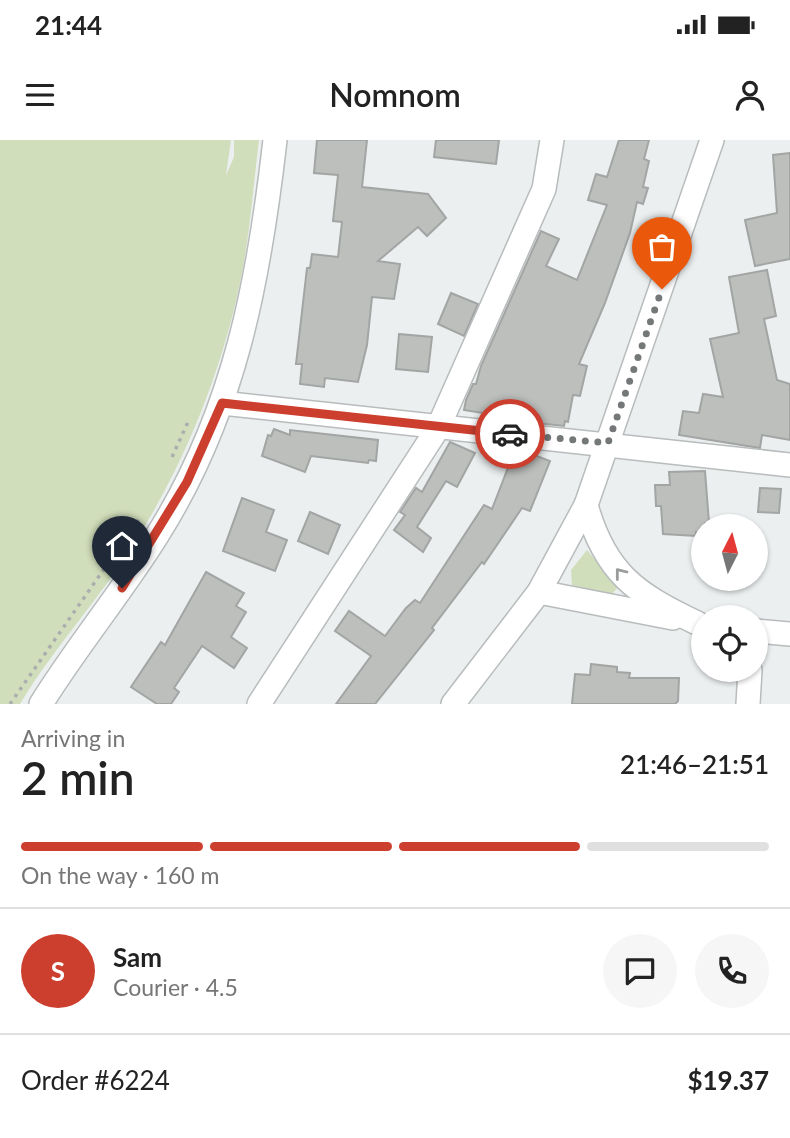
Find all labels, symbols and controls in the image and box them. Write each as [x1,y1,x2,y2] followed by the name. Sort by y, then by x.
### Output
[35,9,102,41] text: 21:44
[329,75,461,114] text: Nomnom
[21,76,59,114] icon: menu
[731,76,769,114] icon: person
[632,217,692,289] pin
[643,228,681,266] icon: bag
[475,399,545,469] courier
[491,415,529,453] icon: car
[691,514,768,592] north arrow
[691,514,768,682] map controls
[92,516,152,588] pin
[103,527,141,565] icon: home
[616,568,629,581] one-way arrow
[691,605,768,682] button: locate
[21,724,125,752] text: Arriving in
[620,748,769,780] text: 21:46–21:51
[21,750,135,805] text: 2 min
[21,861,220,889] text: On the way · 160 m
[603,934,677,1008] button: chat
[695,934,769,1008] button: phone
[113,941,162,973] text: Sam
[51,955,65,987] text: S
[113,973,238,1001] text: Courier · 4.5
[21,1064,170,1096] text: Order #6224
[687,1064,769,1096] text: $19.37

